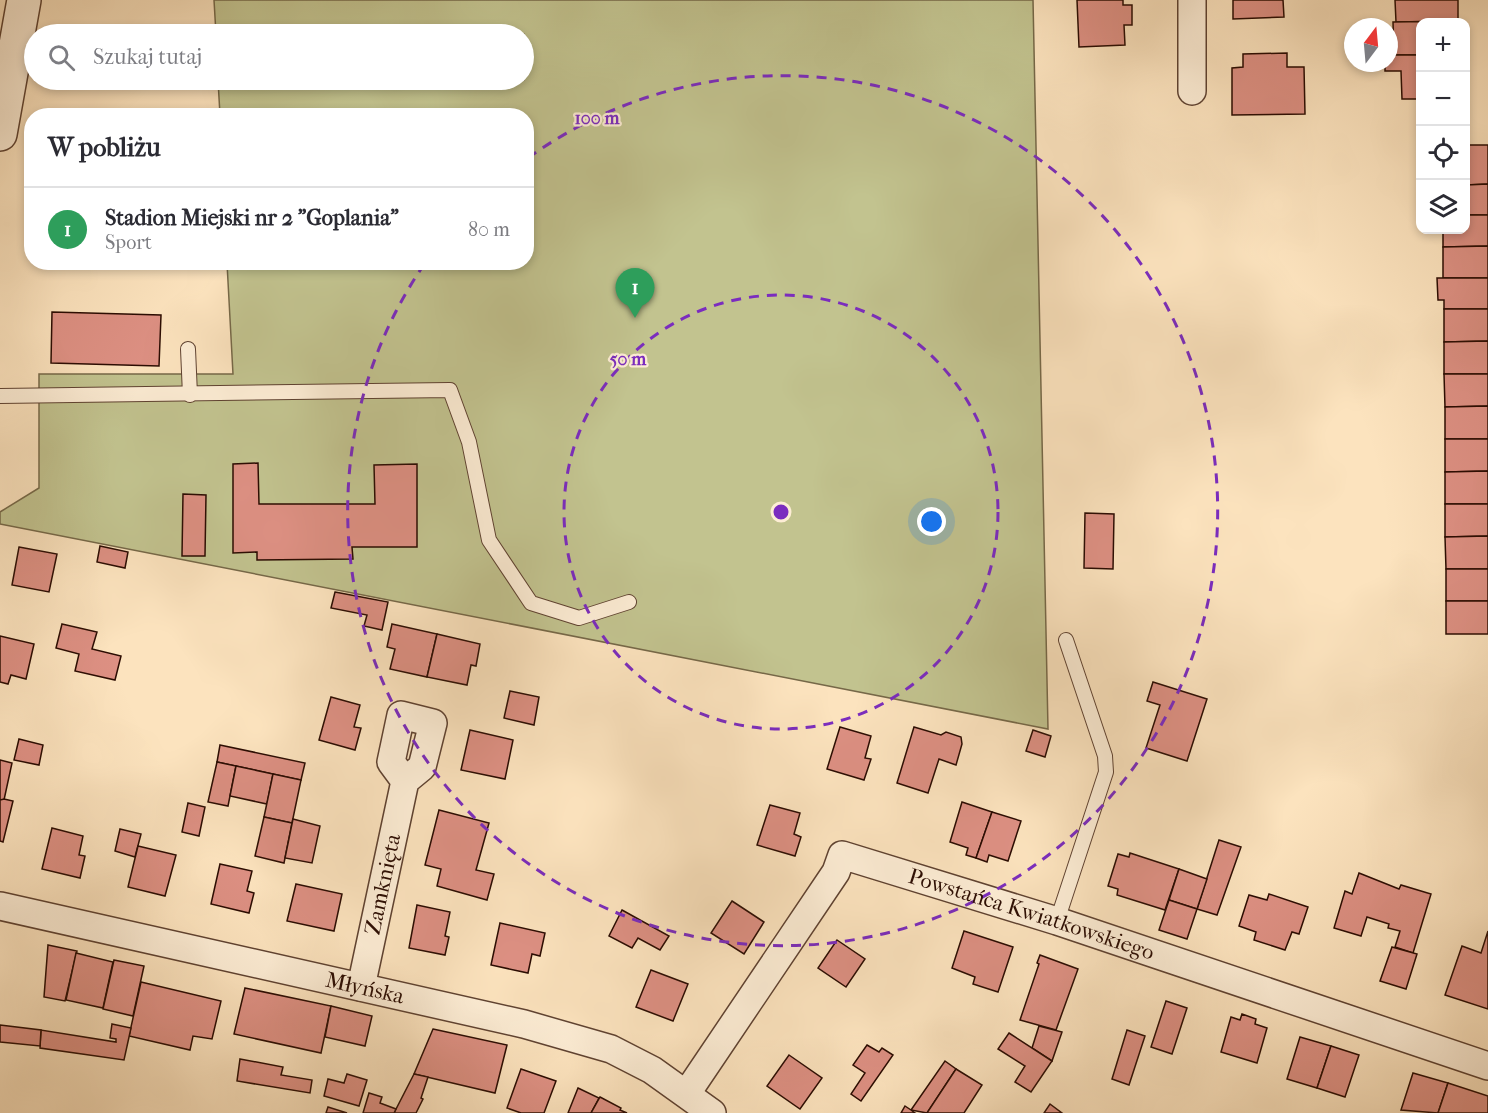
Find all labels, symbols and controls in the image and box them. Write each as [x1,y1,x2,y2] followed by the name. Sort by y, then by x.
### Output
[1344,18,1398,72] north arrow
[1416,18,1470,234] map controls
[1416,18,1470,72] button: +
[24,24,534,90] search box
[45,41,78,74] icon: search
[93,44,202,70] text: Szukaj tutaj
[1416,72,1470,126] button: −
[574,108,621,129] text: 100 m
[1416,126,1470,180] button: locate
[48,132,161,163] text: W pobliżu
[1416,180,1470,234] button: layers
[105,205,399,231] text: Stadion Miejski nr 2 "Goplania"
[64,218,71,241] text: 1
[468,218,510,241] text: 80 m
[105,231,152,254] text: Sport
[616,268,654,318] pin: 1
[610,349,647,370] text: 50 m
[771,502,791,522] centre of rings
[917,507,946,536] your location
[359,831,407,937] street label: Zamknięta
[905,863,1158,966] street label: Powstańca Kwiatkowskiego
[323,967,407,1010] street label: Młyńska

